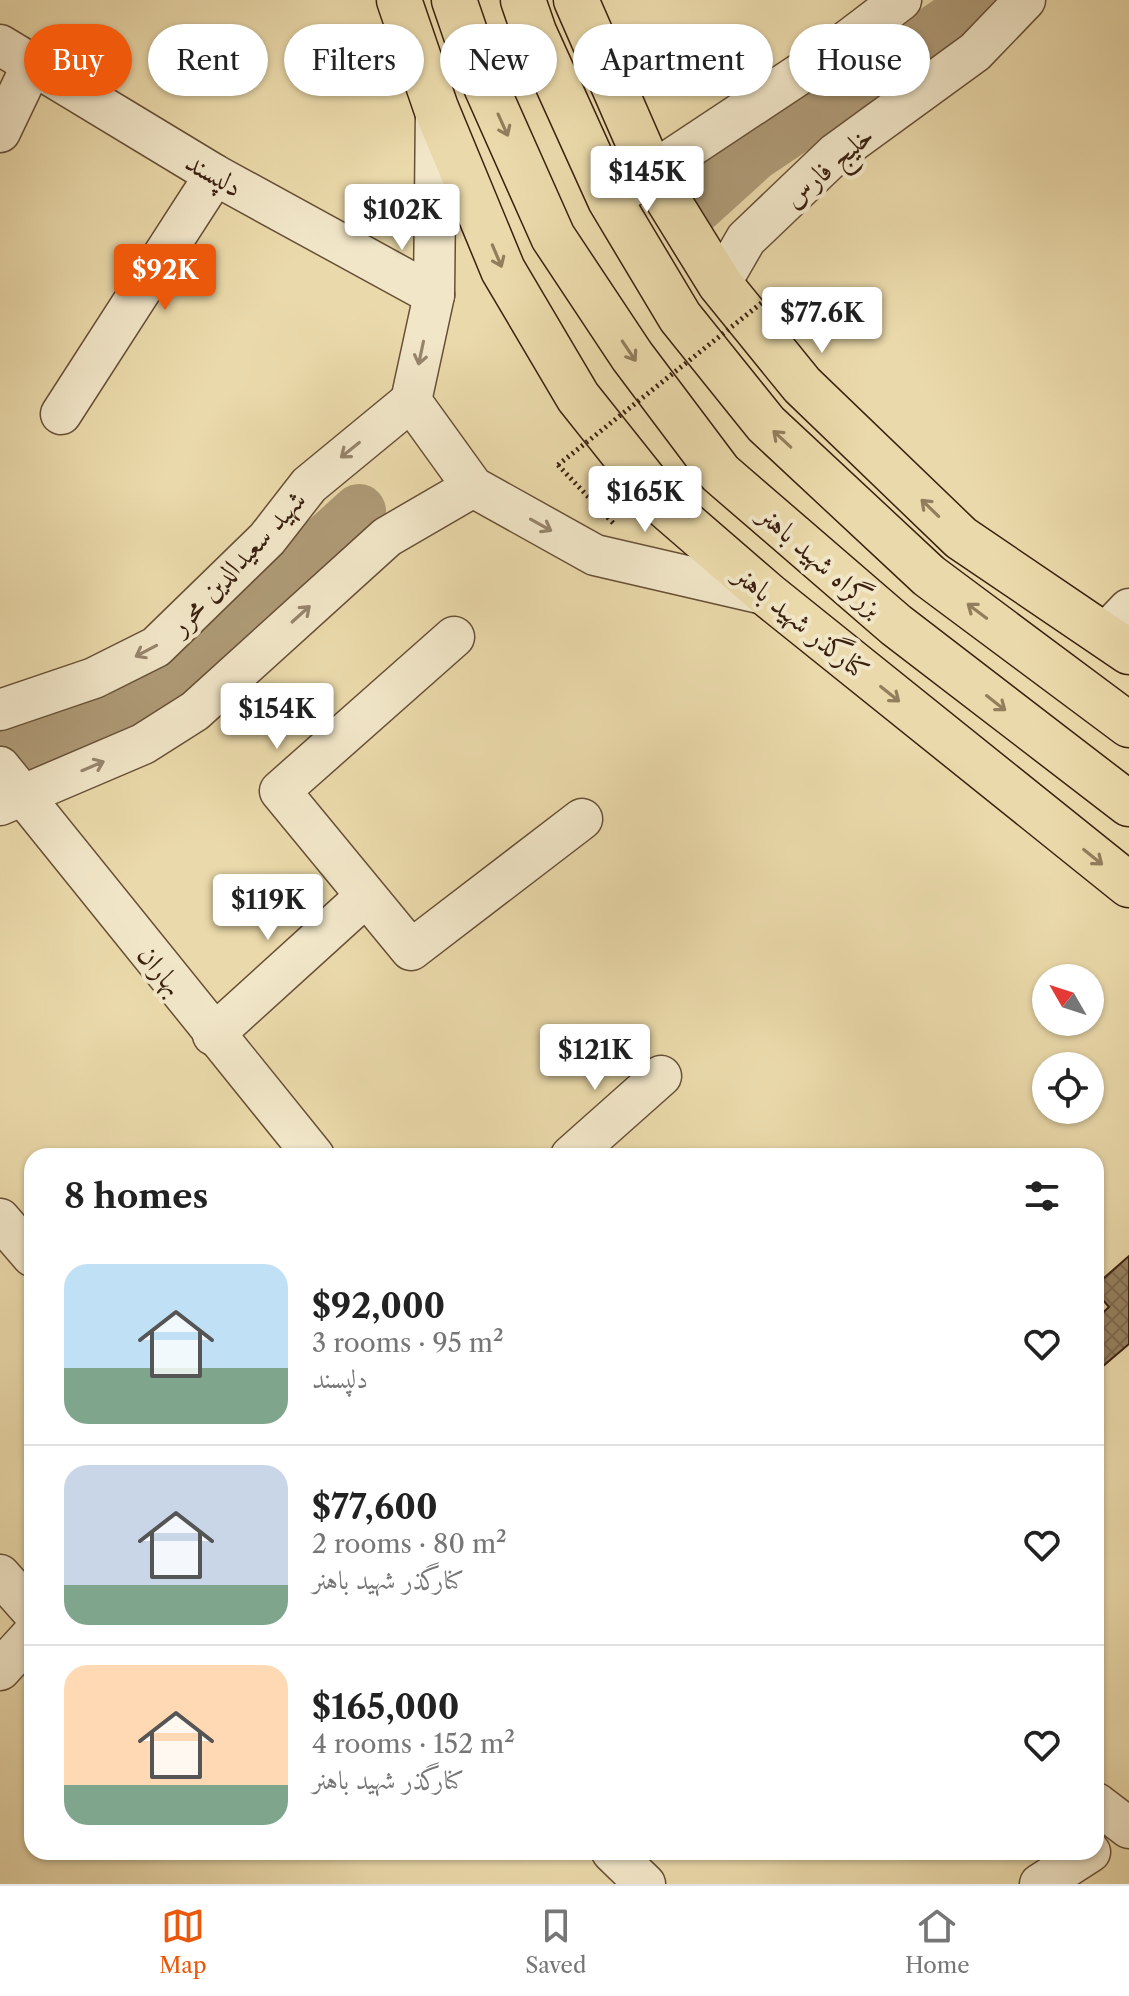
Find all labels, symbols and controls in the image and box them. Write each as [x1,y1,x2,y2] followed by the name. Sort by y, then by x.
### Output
[24,24,132,96] chip: Buy
[148,24,268,96] chip: Rent
[284,24,424,96] chip: Filters
[440,24,557,96] chip: New
[573,24,773,96] chip: Apartment
[789,24,930,96] chip: House
[496,112,511,136] one-way arrow
[776,118,885,220] street label: خلیج فارس
[178,144,249,206] street label: دلپسند
[591,146,703,214] pin: $145K
[609,156,685,188] text: $145K
[346,184,458,252] pin: $102K
[363,194,441,226] text: $102K
[491,243,505,268] one-way arrow
[118,244,212,312] pin: $92K
[132,254,198,286] text: $92K
[757,287,887,355] pin: $77.6K
[780,297,864,329] text: $77.6K
[413,340,428,365] one-way arrow
[621,340,637,362] one-way arrow
[772,429,792,448] one-way arrow
[340,441,361,459] one-way arrow
[589,466,701,534] pin: $165K
[607,476,683,508] text: $165K
[159,483,314,645] street label: شهید سعیدالدین محرر
[748,495,891,626] street label: بزرگراه شهید باهنر
[920,499,940,518] one-way arrow
[529,517,552,533] one-way arrow
[724,554,878,688] street label: کنارگذر شهید باهنر
[966,603,988,620] one-way arrow
[291,606,311,624] one-way arrow
[135,644,158,660] one-way arrow
[221,683,333,751] pin: $154K
[879,685,900,703] one-way arrow
[239,693,315,725] text: $154K
[985,694,1007,711] one-way arrow
[80,757,105,772] one-way arrow
[1082,848,1103,865] one-way arrow
[212,874,324,942] pin: $119K
[231,884,305,916] text: $119K
[129,938,191,1003] street label: بهاران
[1032,964,1104,1036] north arrow
[1032,964,1104,1124] map controls
[539,1024,651,1092] pin: $121K
[558,1034,632,1066] text: $121K
[1032,1052,1104,1124] button: locate
[1020,1174,1064,1218] icon: filters
[64,1175,208,1217] text: 8 homes
[312,1285,445,1327] text: $92,000
[128,1296,224,1392] icon: home
[1020,1322,1064,1366] icon: heart
[312,1327,504,1359] text: 3 rooms · 95 m²
[312,1363,368,1395] text: دلپسند
[312,1486,438,1528] text: $77,600
[128,1497,224,1593] icon: home
[1020,1523,1064,1567] icon: heart
[312,1528,507,1560] text: 2 rooms · 80 m²
[312,1564,464,1596] text: کنارگذر شهید باهنر
[312,1686,459,1728] text: $165,000
[128,1697,224,1793] icon: home
[1020,1723,1064,1767] icon: heart
[312,1728,515,1760] text: 4 rooms · 152 m²
[312,1764,464,1796] text: کنارگذر شهید باهنر
[159,1904,207,1979] tab: Map
[525,1904,586,1979] tab: Saved
[905,1904,970,1979] tab: Home

